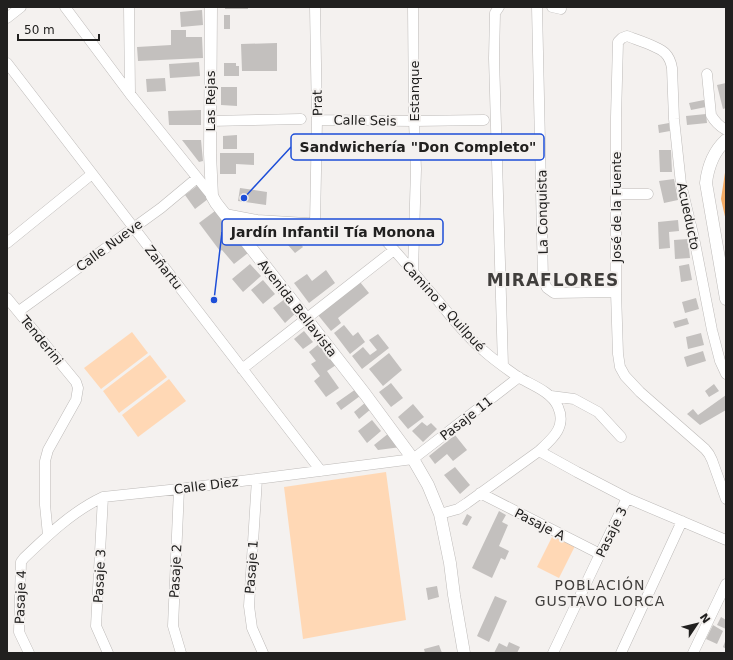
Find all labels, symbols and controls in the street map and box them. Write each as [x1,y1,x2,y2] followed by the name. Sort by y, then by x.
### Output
[18,16,99,42] scale bar
[24,23,55,37] text: 50 m
[407,61,422,121] street label: Estanque
[203,70,218,131] street label: Las Rejas
[310,90,325,116] street label: Prat
[333,112,397,129] street label: Calle Seis
[291,134,544,160] callout: Sandwichería "Don Completo"
[300,139,536,155] text: Sandwichería "Don Completo"
[609,151,624,264] street label: José de la Fuente
[534,170,551,254] street label: La Conquista
[674,181,703,251] street label: Acueducto
[73,216,145,274] street label: Calle Nueve
[222,219,443,245] callout: Jardín Infantil Tía Monona
[230,224,435,240] text: Jardín Infantil Tía Monona
[142,242,185,292] street label: Zañartu
[255,257,340,360] street label: Avenida Bellavista
[399,258,488,354] street label: Camino a Quilpué
[487,270,619,290] district label: MIRAFLORES
[17,312,66,368] street label: Tenderini
[437,393,495,443] street label: Pasaje 11
[173,474,239,497] street label: Calle Diez
[512,505,568,544] street label: Pasaje A
[593,505,630,560] street label: Pasaje 3
[242,540,261,594] street label: Pasaje 1
[167,544,184,598] street label: Pasaje 2
[91,549,108,603] street label: Pasaje 3
[12,570,29,624] street label: Pasaje 4
[535,576,665,609] district label: POBLACIÓN GUSTAVO LORCA
[677,604,717,644] north arrow
[697,611,713,626] text: N

